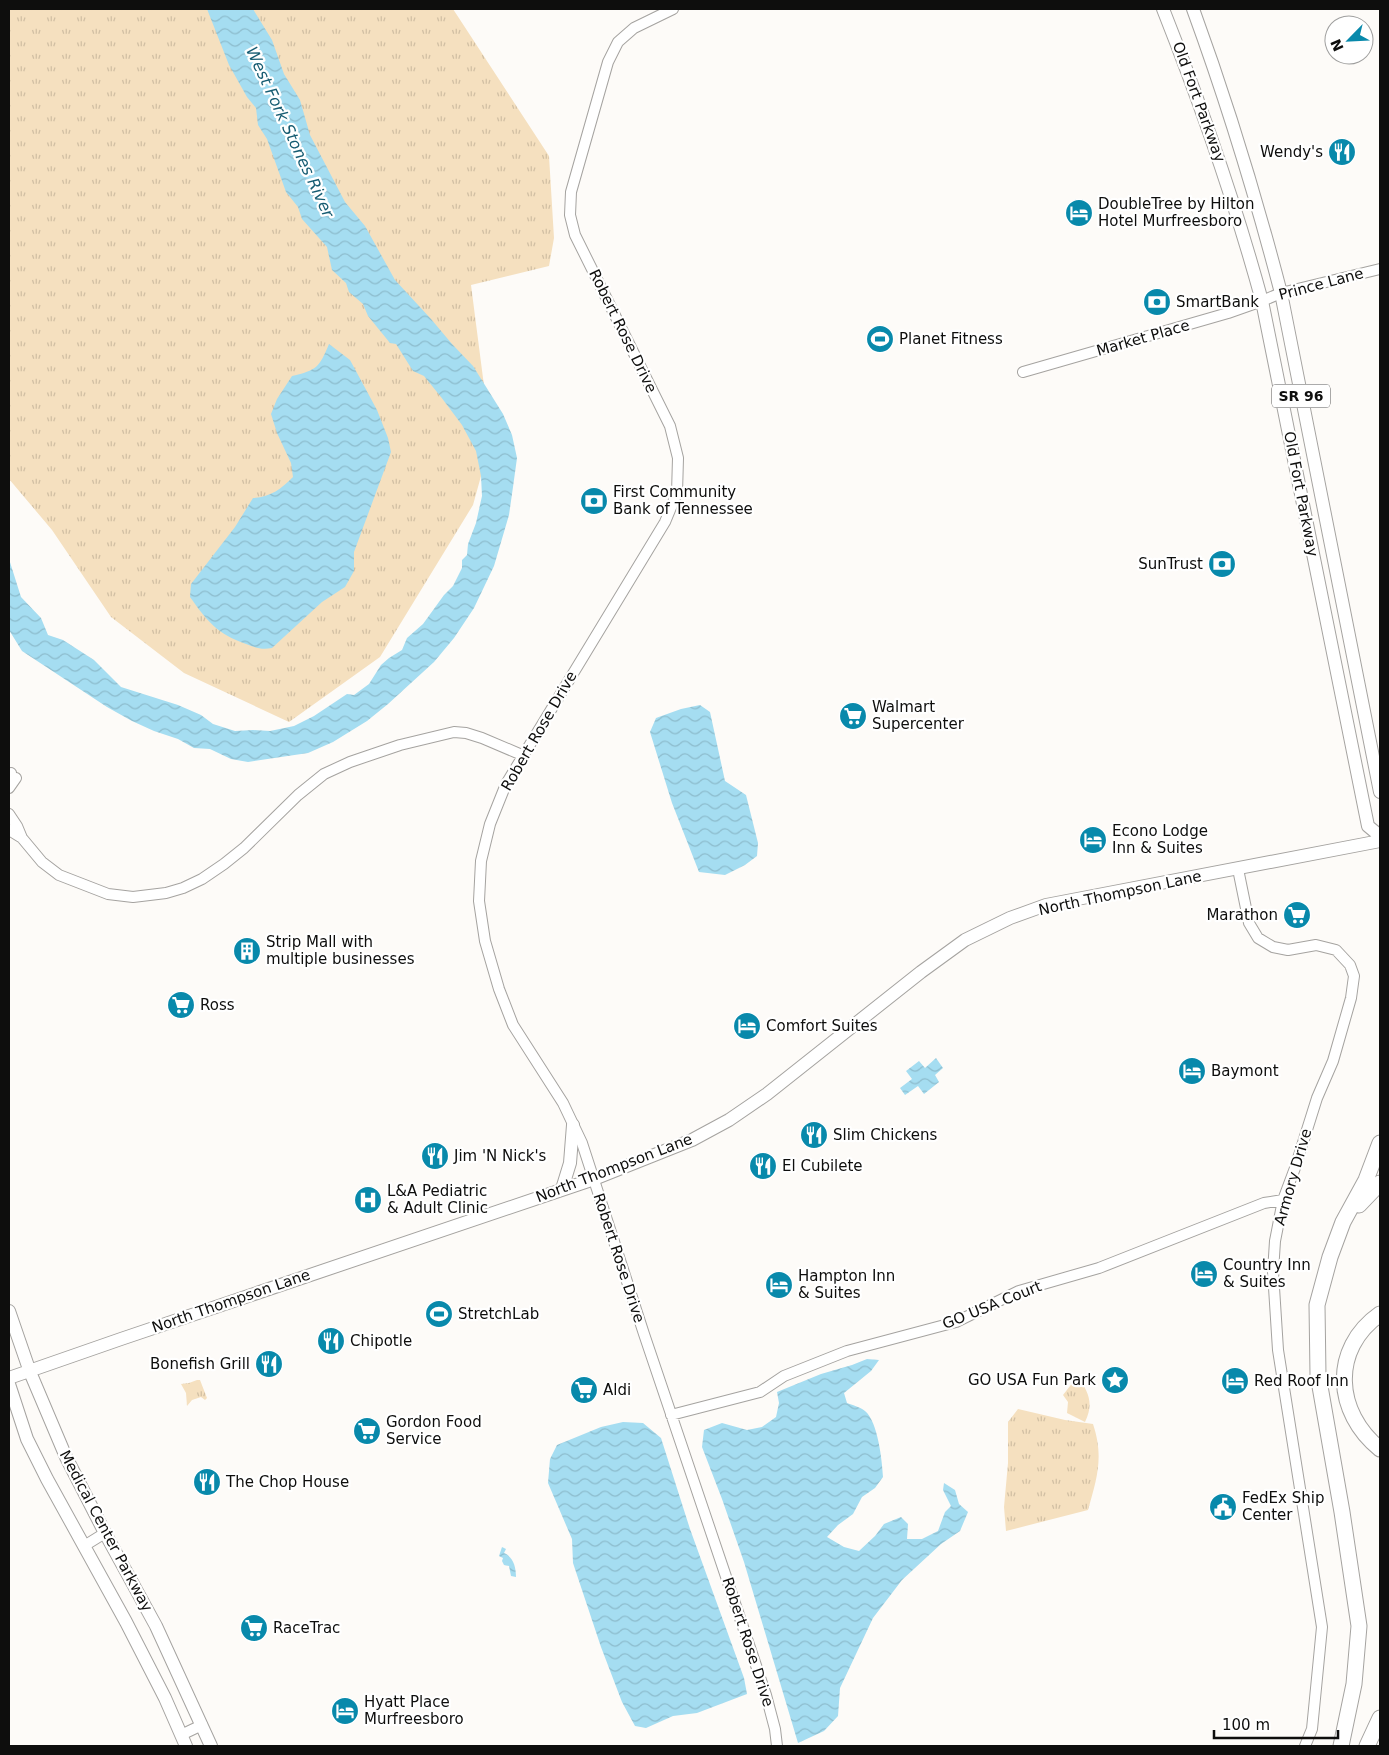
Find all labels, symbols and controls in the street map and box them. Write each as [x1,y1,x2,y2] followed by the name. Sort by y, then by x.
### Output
[1324,15,1374,65] north arrow
[1327,37,1347,54] text: N
[1169,39,1229,165] street label: Old Fort Parkway
[242,44,339,222] water label: West Fork Stones River
[1327,137,1357,167] restaurant icon: Wendy's
[1260,143,1323,161] place label: Wendy's
[1098,195,1255,230] place label: DoubleTree by Hilton Hotel Murfreesboro
[1064,198,1094,228] hotel icon: DoubleTree by Hilton Hotel Murfreesboro
[1277,264,1365,304] street label: Prince Lane
[585,266,661,396] street label: Robert Rose Drive
[1142,287,1172,317] bank icon: SmartBank
[1176,293,1259,311] place label: SmartBank
[1094,316,1192,360] street label: Market Place
[865,324,895,354] sports icon: Planet Fitness
[899,330,1003,348] place label: Planet Fitness
[1272,384,1330,408] road number: SR 96
[1280,430,1322,558] street label: Old Fort Parkway
[613,483,753,518] place label: First Community Bank of Tennessee
[579,486,609,516] bank icon: First Community Bank of Tennessee
[1207,549,1237,579] bank icon: SunTrust
[1138,555,1203,573] place label: SunTrust
[497,668,581,794] street label: Robert Rose Drive
[872,698,965,733] place label: Walmart Supercenter
[838,701,868,731] supermarket icon: Walmart Supercenter
[1112,822,1208,857] place label: Econo Lodge Inn & Suites
[1078,825,1108,855] hotel icon: Econo Lodge Inn & Suites
[1037,867,1203,919] street label: North Thompson Lane
[1282,900,1312,930] supermarket icon: Marathon
[1206,906,1278,924] place label: Marathon
[266,933,415,968] place label: Strip Mall with multiple businesses
[232,936,262,966] building icon: Strip Mall with multiple businesses
[166,990,196,1020] supermarket icon: Ross
[200,996,235,1014] place label: Ross
[732,1011,762,1041] hotel icon: Comfort Suites
[766,1017,878,1035] place label: Comfort Suites
[1177,1056,1207,1086] hotel icon: Baymont
[1211,1062,1279,1080] place label: Baymont
[799,1120,829,1150] restaurant icon: Slim Chickens
[833,1126,938,1144] place label: Slim Chickens
[1271,1127,1315,1227] street label: Armory Drive
[533,1130,695,1206] street label: North Thompson Lane
[420,1141,450,1171] restaurant icon: Jim 'N Nick's
[453,1147,547,1165] place label: Jim 'N Nick's
[748,1151,778,1181] restaurant icon: El Cubilete
[782,1157,863,1175] place label: El Cubilete
[387,1182,488,1217] place label: L&A Pediatric & Adult Clinic
[353,1185,383,1215] hospital icon: L&A Pediatric & Adult Clinic
[590,1191,648,1325] street label: Robert Rose Drive
[1223,1256,1311,1291] place label: Country Inn & Suites
[1189,1259,1219,1289] hotel icon: Country Inn & Suites
[149,1265,313,1337] street label: North Thompson Lane
[798,1267,895,1302] place label: Hampton Inn & Suites
[764,1270,794,1300] hotel icon: Hampton Inn & Suites
[940,1277,1044,1333] street label: GO USA Court
[424,1299,454,1329] sports icon: StretchLab
[458,1305,539,1323] place label: StretchLab
[316,1326,346,1356] restaurant icon: Chipotle
[350,1332,412,1350] place label: Chipotle
[254,1349,284,1379] restaurant icon: Bonefish Grill
[150,1355,250,1373] place label: Bonefish Grill
[1100,1365,1130,1395] place icon: GO USA Fun Park
[1220,1366,1250,1396] hotel icon: Red Roof Inn
[968,1371,1096,1389] place label: GO USA Fun Park
[1254,1372,1349,1390] place label: Red Roof Inn
[569,1375,599,1405] supermarket icon: Aldi
[603,1381,631,1399] place label: Aldi
[386,1413,482,1448] place label: Gordon Food Service
[352,1416,382,1446] supermarket icon: Gordon Food Service
[56,1447,156,1615] street label: Medical Center Parkway
[192,1467,222,1497] restaurant icon: The Chop House
[225,1473,349,1491] place label: The Chop House
[1242,1489,1324,1524] place label: FedEx Ship Center
[1208,1492,1238,1522] public building icon: FedEx Ship Center
[719,1575,777,1709] street label: Robert Rose Drive
[239,1613,269,1643] supermarket icon: RaceTrac
[273,1619,340,1637] place label: RaceTrac
[364,1693,464,1728] place label: Hyatt Place Murfreesboro
[330,1696,360,1726] hotel icon: Hyatt Place Murfreesboro
[1214,1708,1338,1740] scale bar
[1222,1716,1270,1734] text: 100 m

